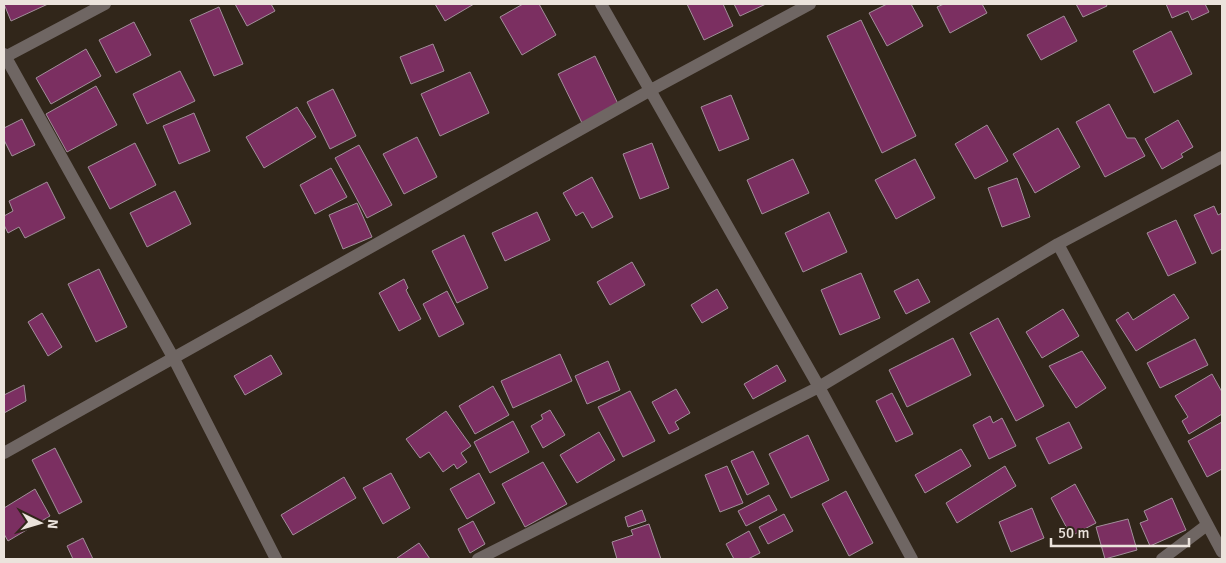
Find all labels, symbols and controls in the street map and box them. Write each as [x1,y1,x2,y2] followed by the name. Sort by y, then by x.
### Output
[15,498,65,548] north arrow
[1051,516,1188,548] scale bar
[44,518,61,530] text: N
[1058,524,1089,542] text: 50 m

